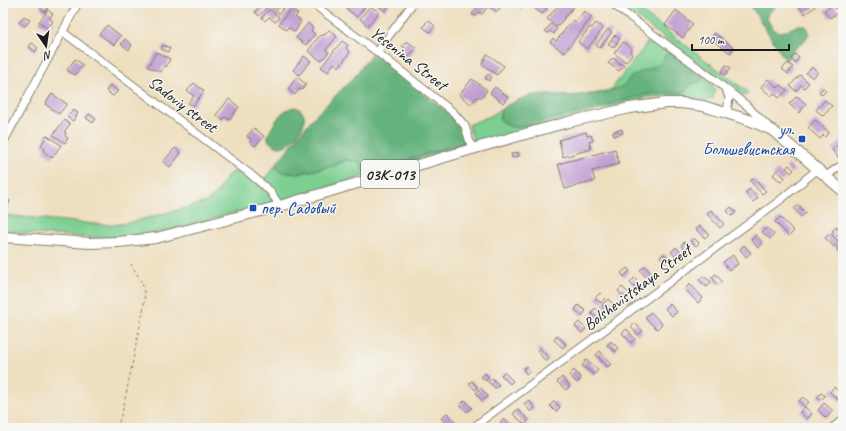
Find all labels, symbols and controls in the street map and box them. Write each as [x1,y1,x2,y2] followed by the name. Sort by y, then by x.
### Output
[366,22,453,96] street label: Yesenina Street
[26,26,66,66] north arrow
[692,26,789,52] scale bar
[698,32,725,48] text: 100 m
[41,48,53,64] text: N
[144,72,223,139] street label: Sadoviy street
[703,119,796,160] place label: ул. Большевистская
[797,134,807,144] marker: ул. Большевистская
[361,160,419,188] road number: 03К-013
[261,198,337,219] place label: пер. Садовый
[248,203,258,213] marker: пер. Садовый
[579,238,697,335] street label: Bolshevistskaya Street

